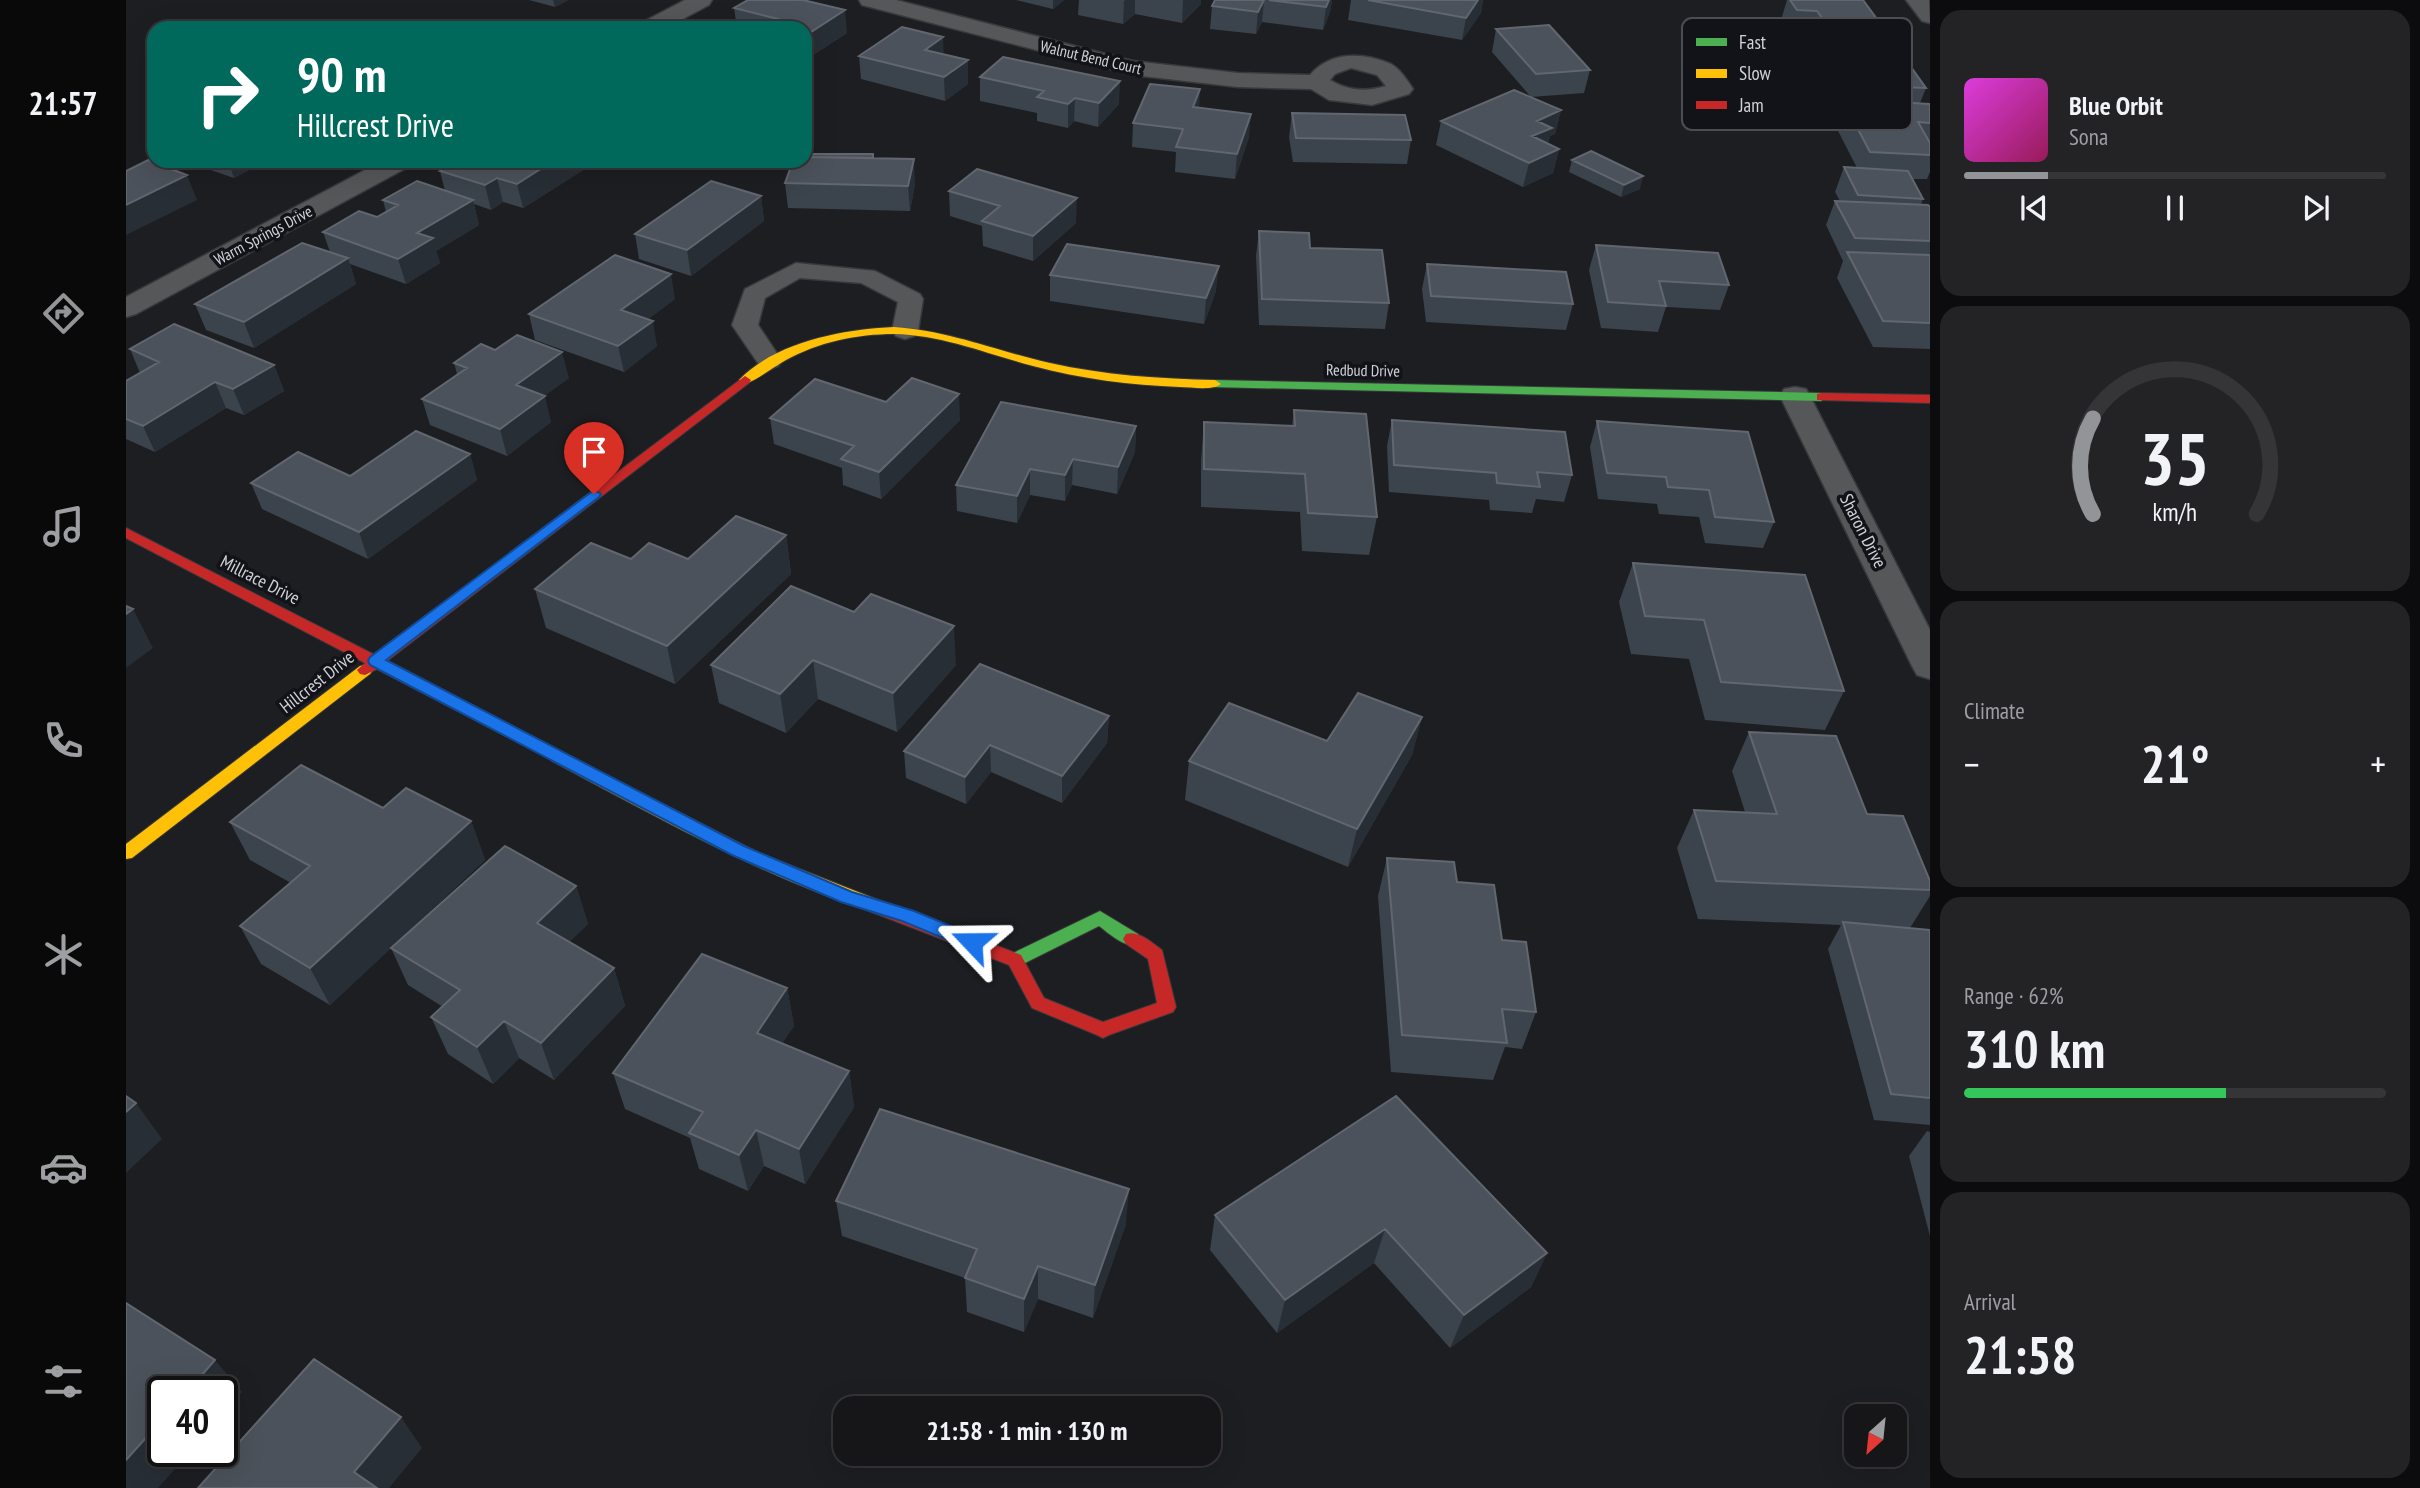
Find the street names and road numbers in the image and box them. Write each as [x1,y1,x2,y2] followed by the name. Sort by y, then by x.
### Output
[1038,36,1144,79] street label: Walnut Bend Court
[211,201,315,269] street label: Warm Springs Drive
[1326,359,1400,381] street label: Redbud Drive
[1835,490,1892,572] street label: Sharon Drive
[217,550,304,609] street label: Millrace Drive
[275,645,359,718] street label: Hillcrest Drive

